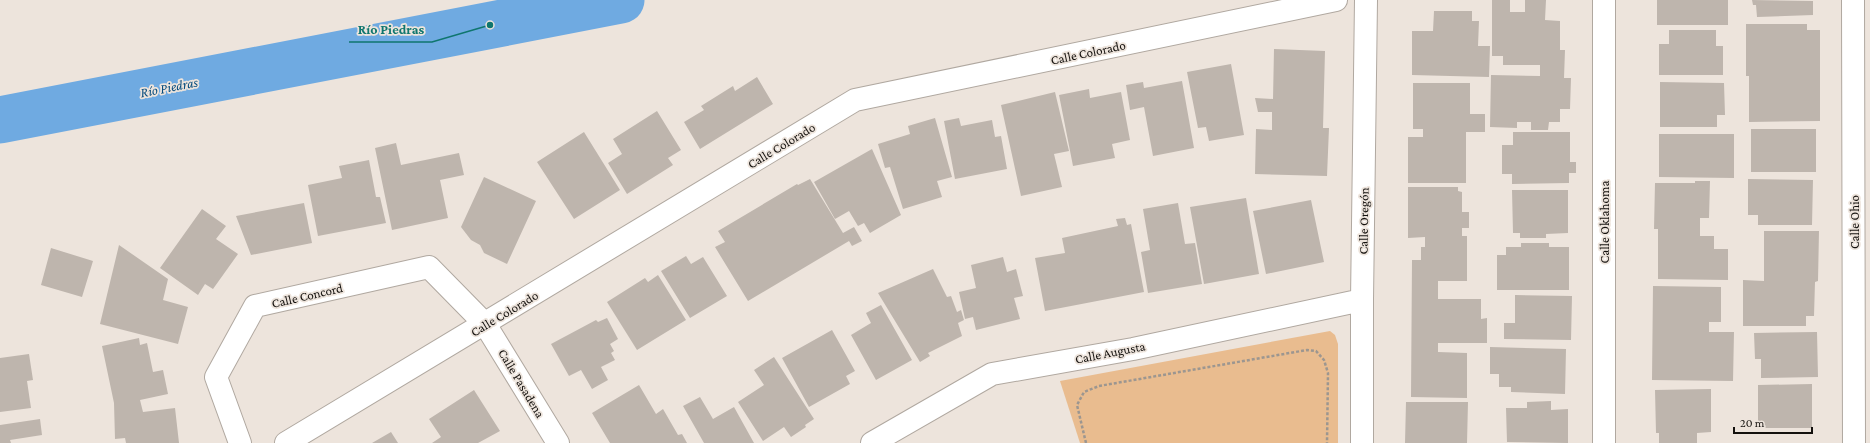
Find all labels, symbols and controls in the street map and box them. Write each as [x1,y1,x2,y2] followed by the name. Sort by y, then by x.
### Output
[349,16,432,42] callout: Río Piedras
[358,21,425,37] text: Río Piedras
[1049,37,1127,68] street label: Calle Colorado
[139,73,200,100] water label: Río Piedras
[745,119,818,171] street label: Calle Colorado
[1597,181,1612,263] street label: Calle Oklahoma
[1355,187,1372,255] street label: Calle Oregón
[1847,195,1862,249] street label: Calle Ohio
[270,280,344,311] street label: Calle Concord
[468,287,541,339] street label: Calle Colorado
[1074,338,1147,367] street label: Calle Augusta
[495,346,548,420] street label: Calle Pasadena
[1734,409,1812,435] scale bar
[1740,416,1765,430] text: 20 m

